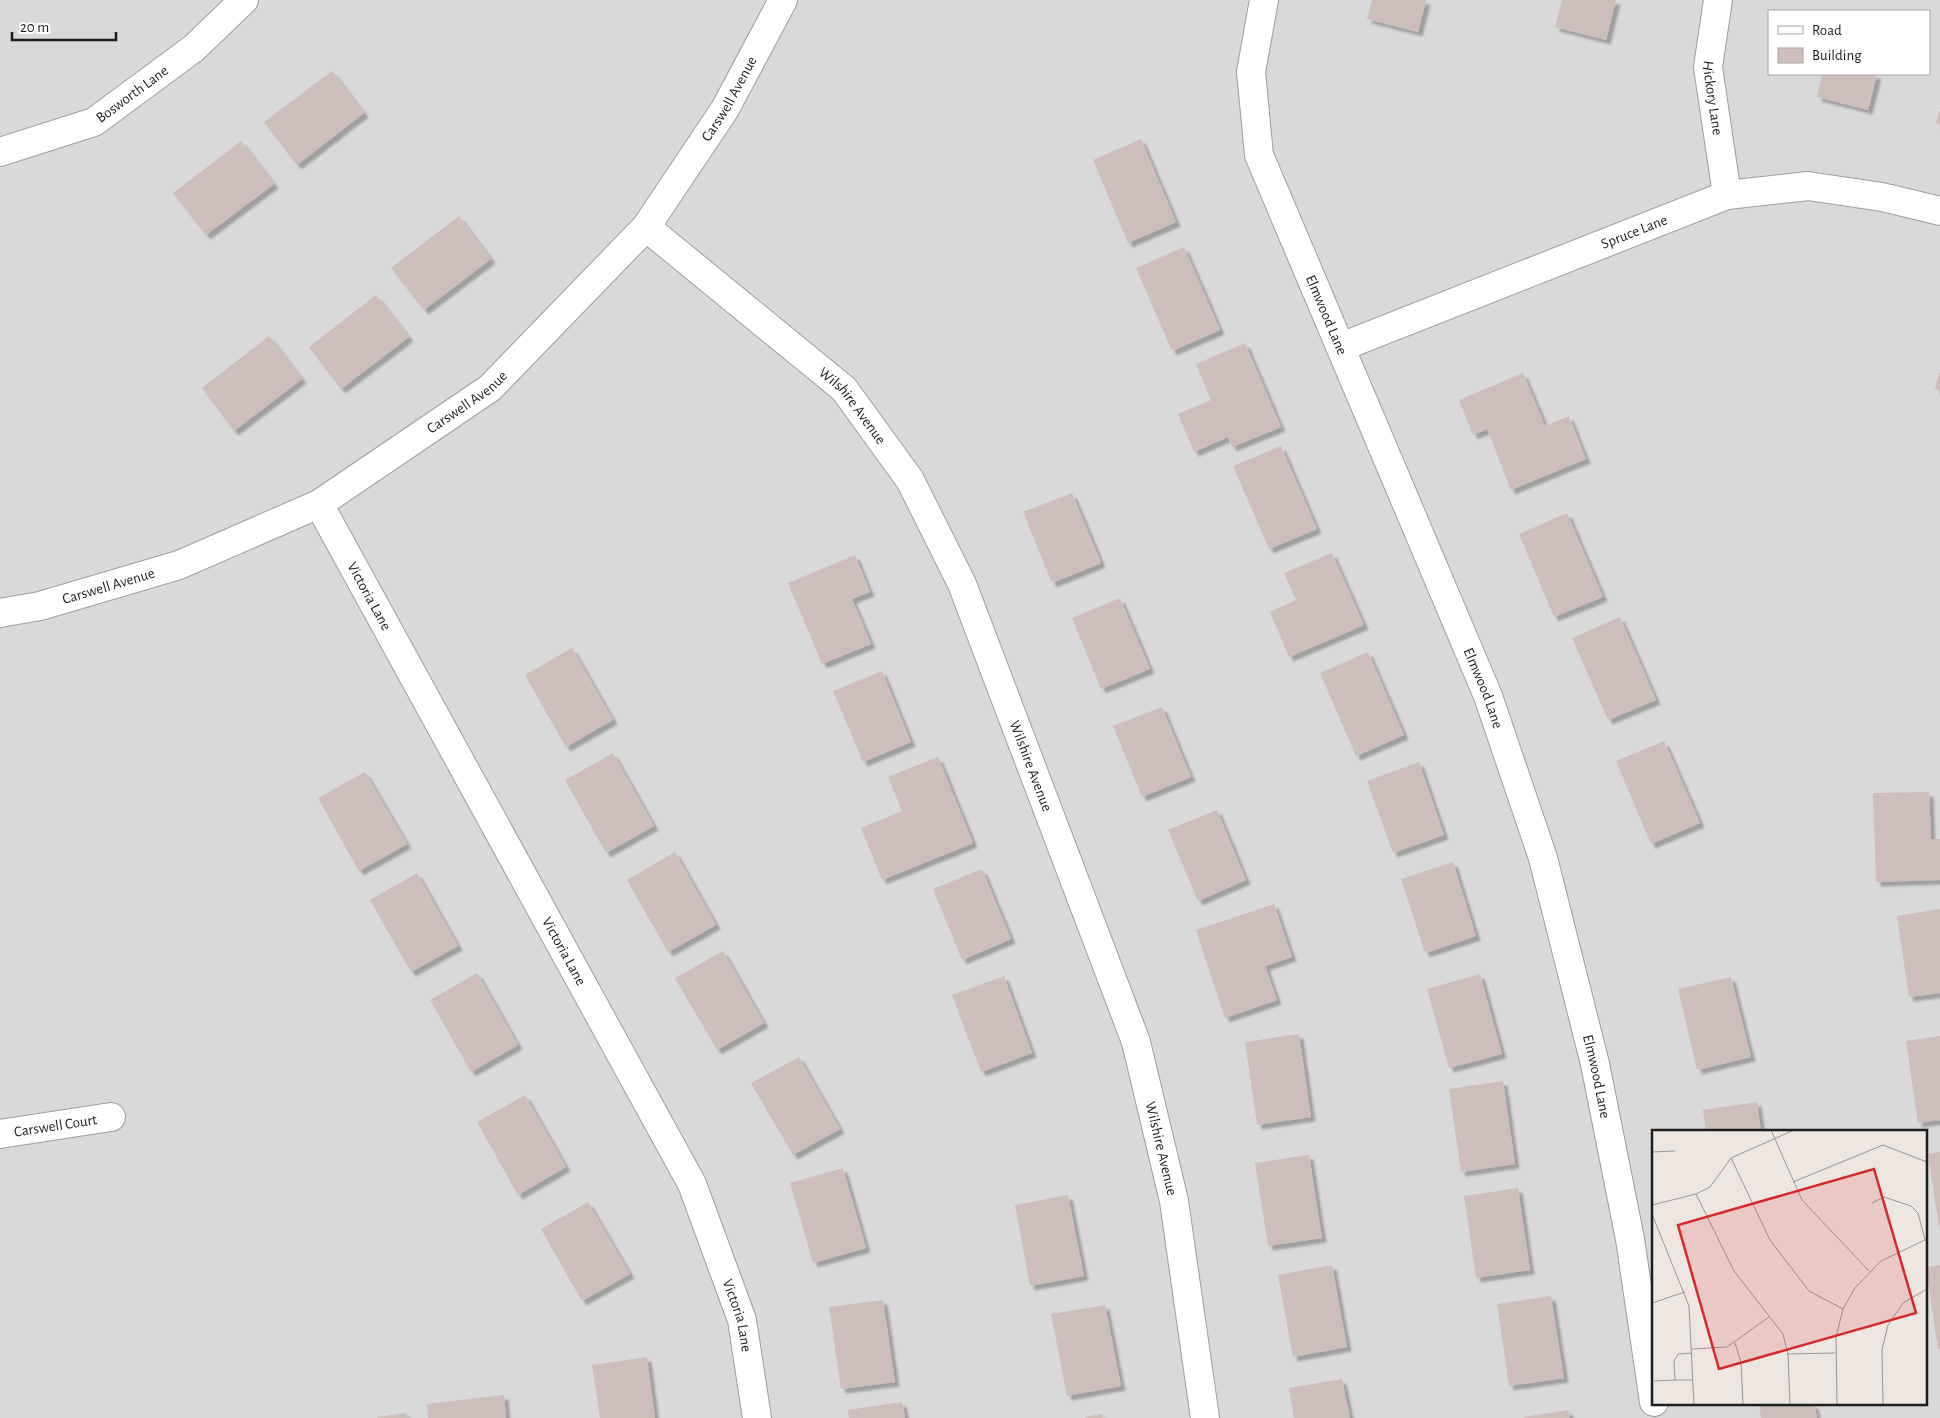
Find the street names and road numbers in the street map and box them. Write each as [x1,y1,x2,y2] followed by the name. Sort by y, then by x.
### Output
[699,54,760,144] street label: Carswell Avenue
[1700,60,1725,136] street label: Hickory Lane
[93,63,171,126] street label: Bosworth Lane
[1599,212,1670,252] street label: Spruce Lane
[1303,273,1350,357] street label: Elmwood Lane
[816,365,889,447] street label: Wilshire Avenue
[424,368,510,437] street label: Carswell Avenue
[344,560,394,633] street label: Victoria Lane
[61,566,157,607] street label: Carswell Avenue
[1460,646,1505,730] street label: Elmwood Lane
[1007,719,1055,813] street label: Wilshire Avenue
[539,915,589,988] street label: Victoria Lane
[1580,1033,1613,1120] street label: Elmwood Lane
[1143,1100,1179,1197] street label: Wilshire Avenue
[13,1112,98,1140] street label: Carswell Court
[720,1277,754,1353] street label: Victoria Lane

